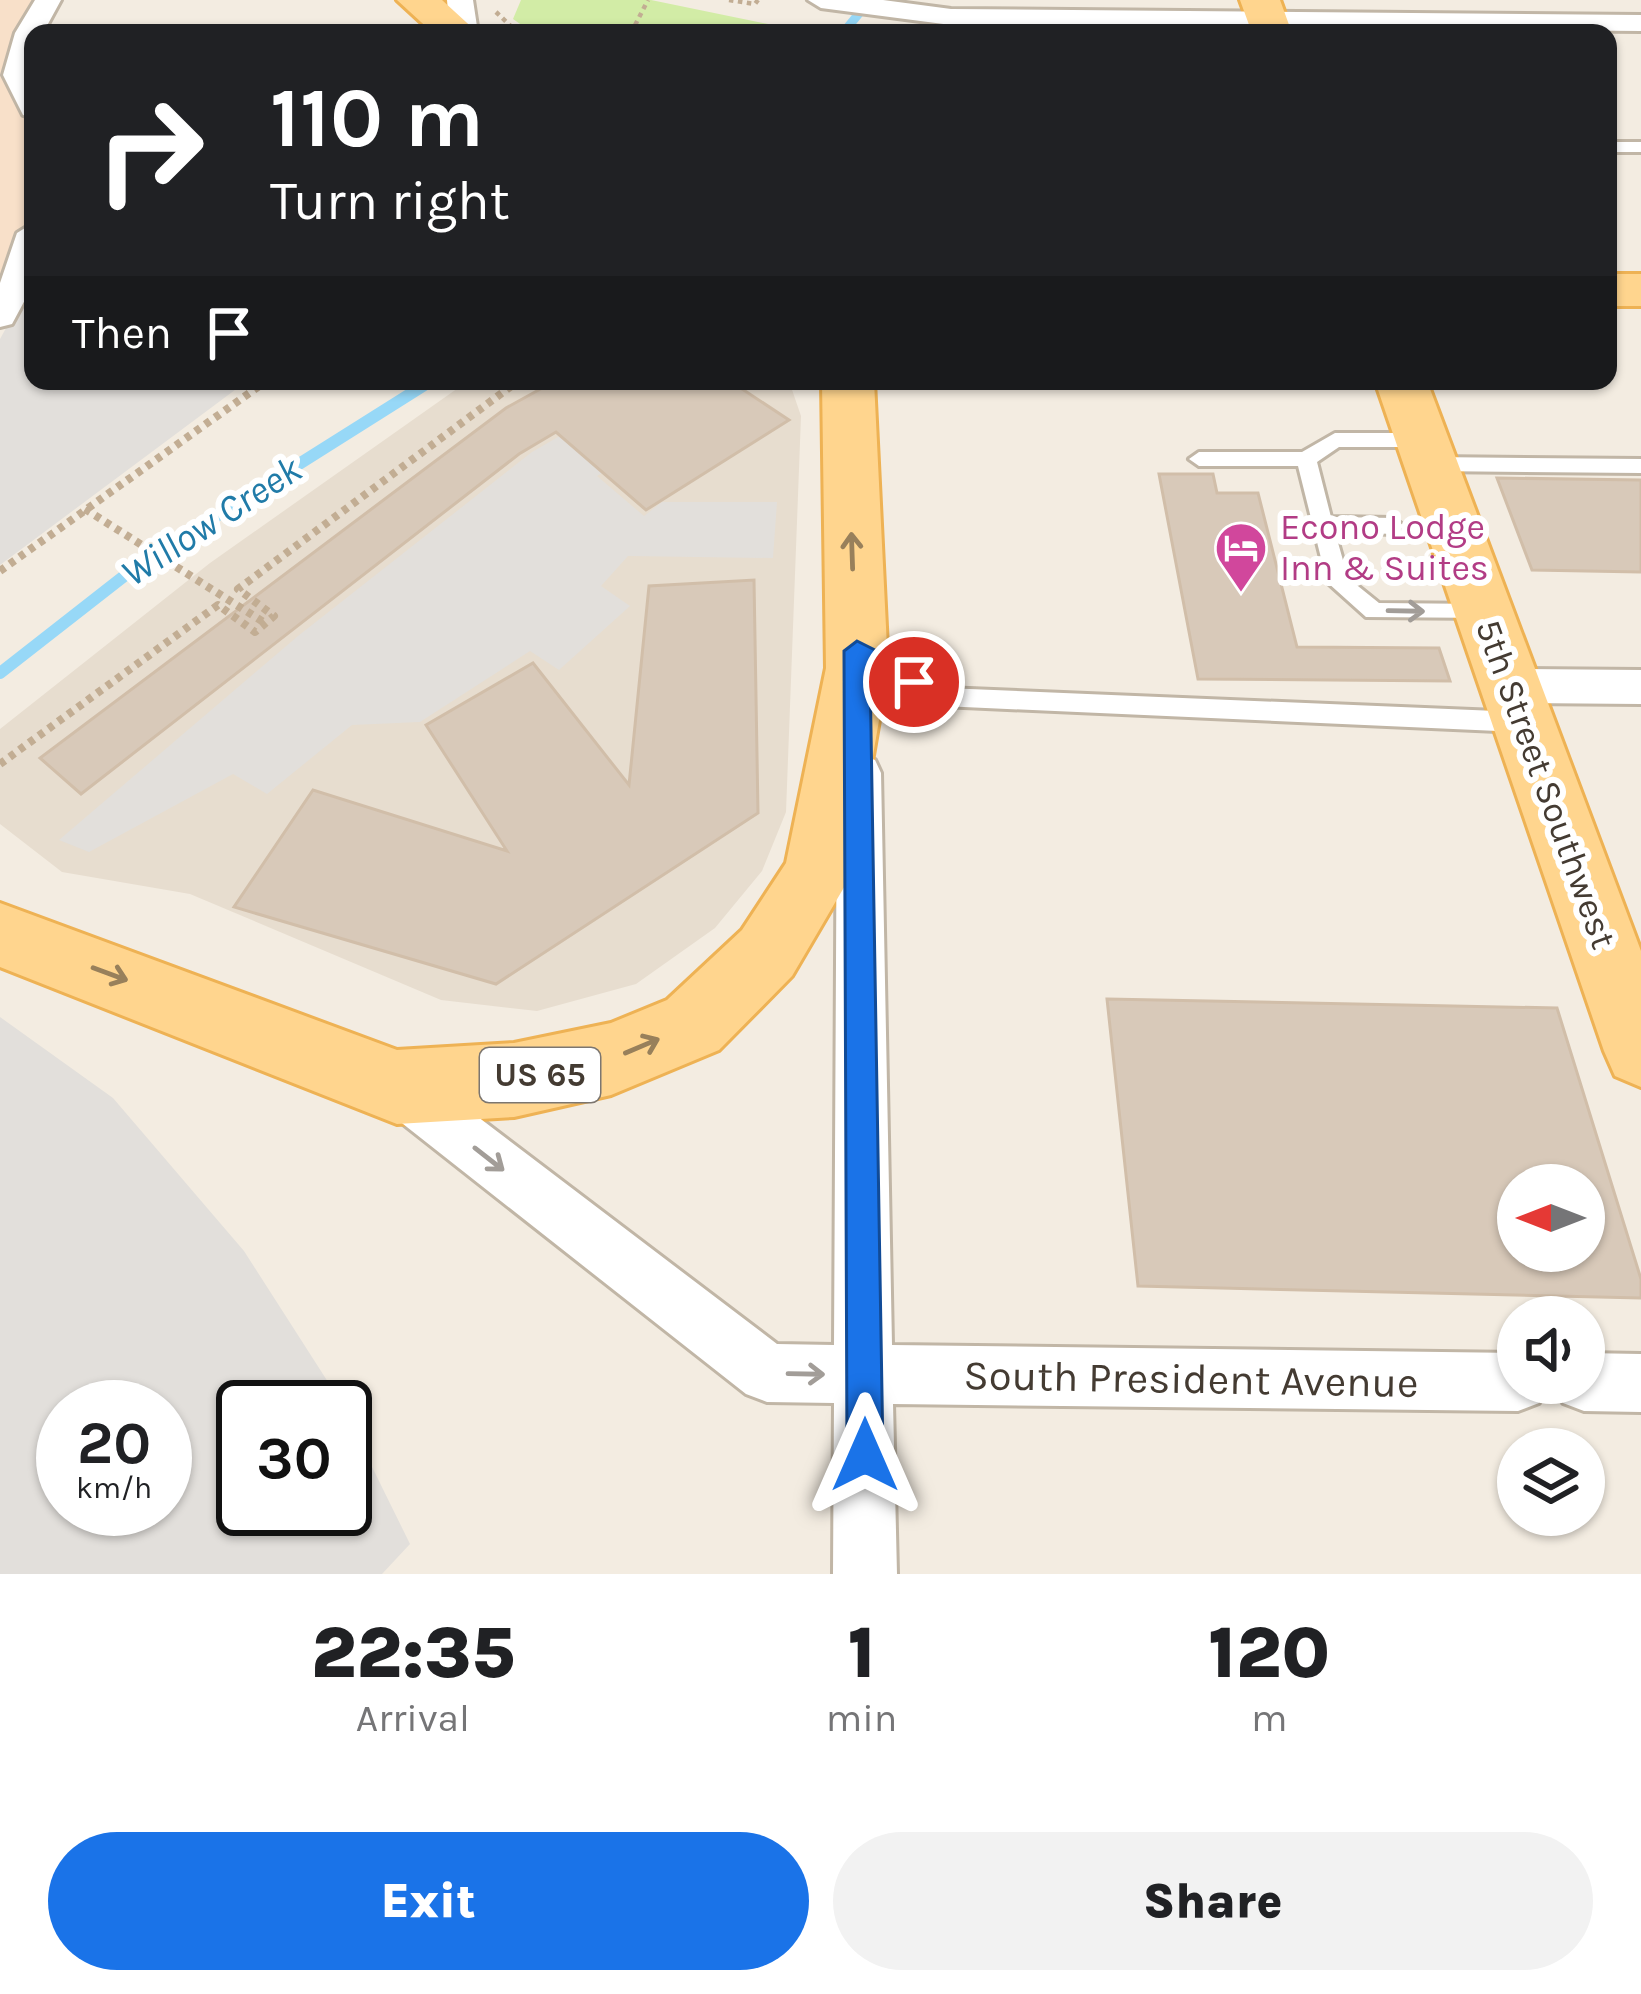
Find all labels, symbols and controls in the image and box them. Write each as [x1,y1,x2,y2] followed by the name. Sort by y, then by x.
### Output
[270,69,484,167] text: 110 m
[72,72,228,228] icon: right
[270,169,510,233] text: Turn right
[196,300,262,366] icon: arrive
[72,307,172,359] text: Then
[112,445,311,596] water label: Willow Creek
[1280,506,1489,589] place label: Econo Lodge Inn & Suites
[1213,520,1269,594] hotel icon: Econo Lodge Inn & Suites
[841,532,864,571] one-way arrow
[1386,600,1425,622] one-way arrow
[1467,614,1625,954] street label: 5th Street Southwest
[863,631,965,733] pin
[881,649,947,715] icon: arrive
[91,965,128,987] one-way arrow
[622,1034,659,1055] one-way arrow
[480,1048,600,1102] road number: US 65
[473,1145,505,1171] one-way arrow
[1497,1164,1605,1272] north arrow
[1497,1164,1605,1536] map controls
[1497,1296,1605,1404] button: sound
[963,1350,1419,1408] street label: South President Avenue
[786,1363,825,1386] one-way arrow
[216,1380,372,1536] speed limit sign: 30
[802,1392,928,1518] position arrow
[77,1408,151,1478] text: 20
[1497,1428,1605,1536] button: layers
[76,1470,152,1506] text: km/h
[311,1611,515,1695] text: 22:35
[848,1611,875,1695] text: 1
[1208,1611,1330,1695] text: 120
[356,1695,470,1741] text: Arrival
[826,1695,897,1741] text: min
[1251,1695,1287,1741] text: m
[48,1832,809,1970] button: Exit
[833,1832,1593,1970] button: Share

